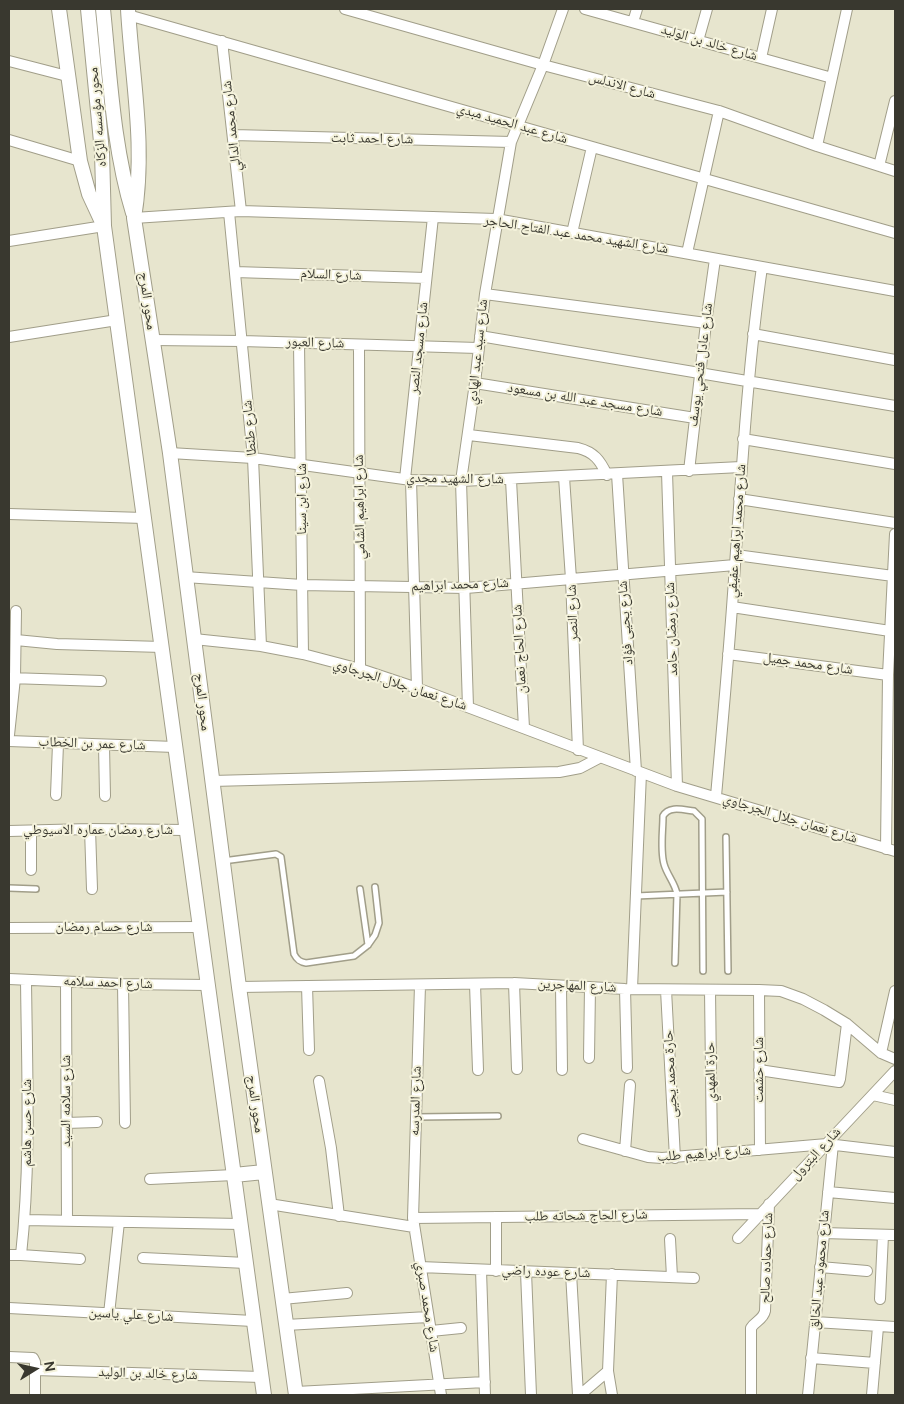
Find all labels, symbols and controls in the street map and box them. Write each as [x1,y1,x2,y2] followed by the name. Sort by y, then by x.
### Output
[659,21,759,65] street label: شارع خالد بن الوليد
[85,67,111,167] street label: محور مؤسسه الزكاه
[587,69,657,103] street label: شارع الاندلس
[219,80,245,172] street label: شارع محمد الدالي
[455,100,569,148] street label: شارع عبد الحميد مبدي
[331,130,413,148] street label: شارع احمد ثابت
[482,212,670,258] street label: شارع الشهيد محمد عبد الفتاح الحاجر
[300,266,362,284] street label: شارع السلام
[135,271,159,331] street label: محور المرج
[464,298,492,406] street label: شارع سيد عبد الهادي
[406,301,432,395] street label: شارع مسجد النصر
[685,302,717,428] street label: شارع عادل فتحي يوسف
[285,334,345,352] street label: شارع العبور
[506,379,664,421] street label: شارع مسجد عبد الله بن مسعود
[239,399,261,457] street label: شارع طنطا
[351,454,369,560] street label: شارع ابراهيم الشامي
[294,463,310,535] street label: شارع ابن سينا
[724,463,750,599] street label: شارع محمد ابراهيم عفيفي
[406,470,504,488] street label: شارع الشهيد مجدي
[411,575,509,595] street label: شارع محمد ابراهيم
[615,580,637,666] street label: شارع يحيى فؤاد
[662,582,682,676] street label: شارع رمضان حامد
[564,584,582,642] street label: شارع النصر
[509,604,531,694] street label: شارع الحاج نعمان
[762,649,854,679] street label: شارع محمد جميل
[331,655,469,715] street label: شارع نعمان جلال الجرجاوي
[190,672,214,732] street label: محور المرج
[38,734,146,754] street label: شارع عمر بن الخطاب
[721,791,859,847] street label: شارع نعمان جلال الجرجاوي
[23,822,173,838] street label: شارع رمضان عماره الاسيوطي
[55,919,153,935] street label: شارع حسام رمضان
[63,973,153,993] street label: شارع احمد سلامه
[537,976,617,996] street label: شارع المهاجرين
[660,1030,682,1118] street label: حارة محمد يحيى
[751,1037,767,1103] street label: شارع حشمت
[702,1042,720,1102] street label: حارة المهدي
[58,1055,74,1147] street label: شارع سلامه السيد
[406,1066,426,1136] street label: شارع المدرسه
[243,1074,267,1134] street label: محور المرج
[19,1079,35,1167] street label: شارع حسن هاشم
[787,1124,845,1184] street label: شارع البترول
[657,1142,751,1166] street label: شارع ابراهيم طلب
[524,1207,648,1225] street label: شارع الحاج شحاته طلب
[806,1209,834,1331] street label: شارع محمود عبد الخالق
[757,1212,777,1304] street label: شارع حماده صالح
[412,1260,442,1354] street label: شارع محمد صبري
[501,1262,591,1282] street label: شارع عوده راضي
[88,1304,174,1326] street label: شارع علي ياسين
[10,1344,60,1394] north arrow
[40,1360,60,1373] text: N
[98,1364,198,1384] street label: شارع خالد بن الوليد

